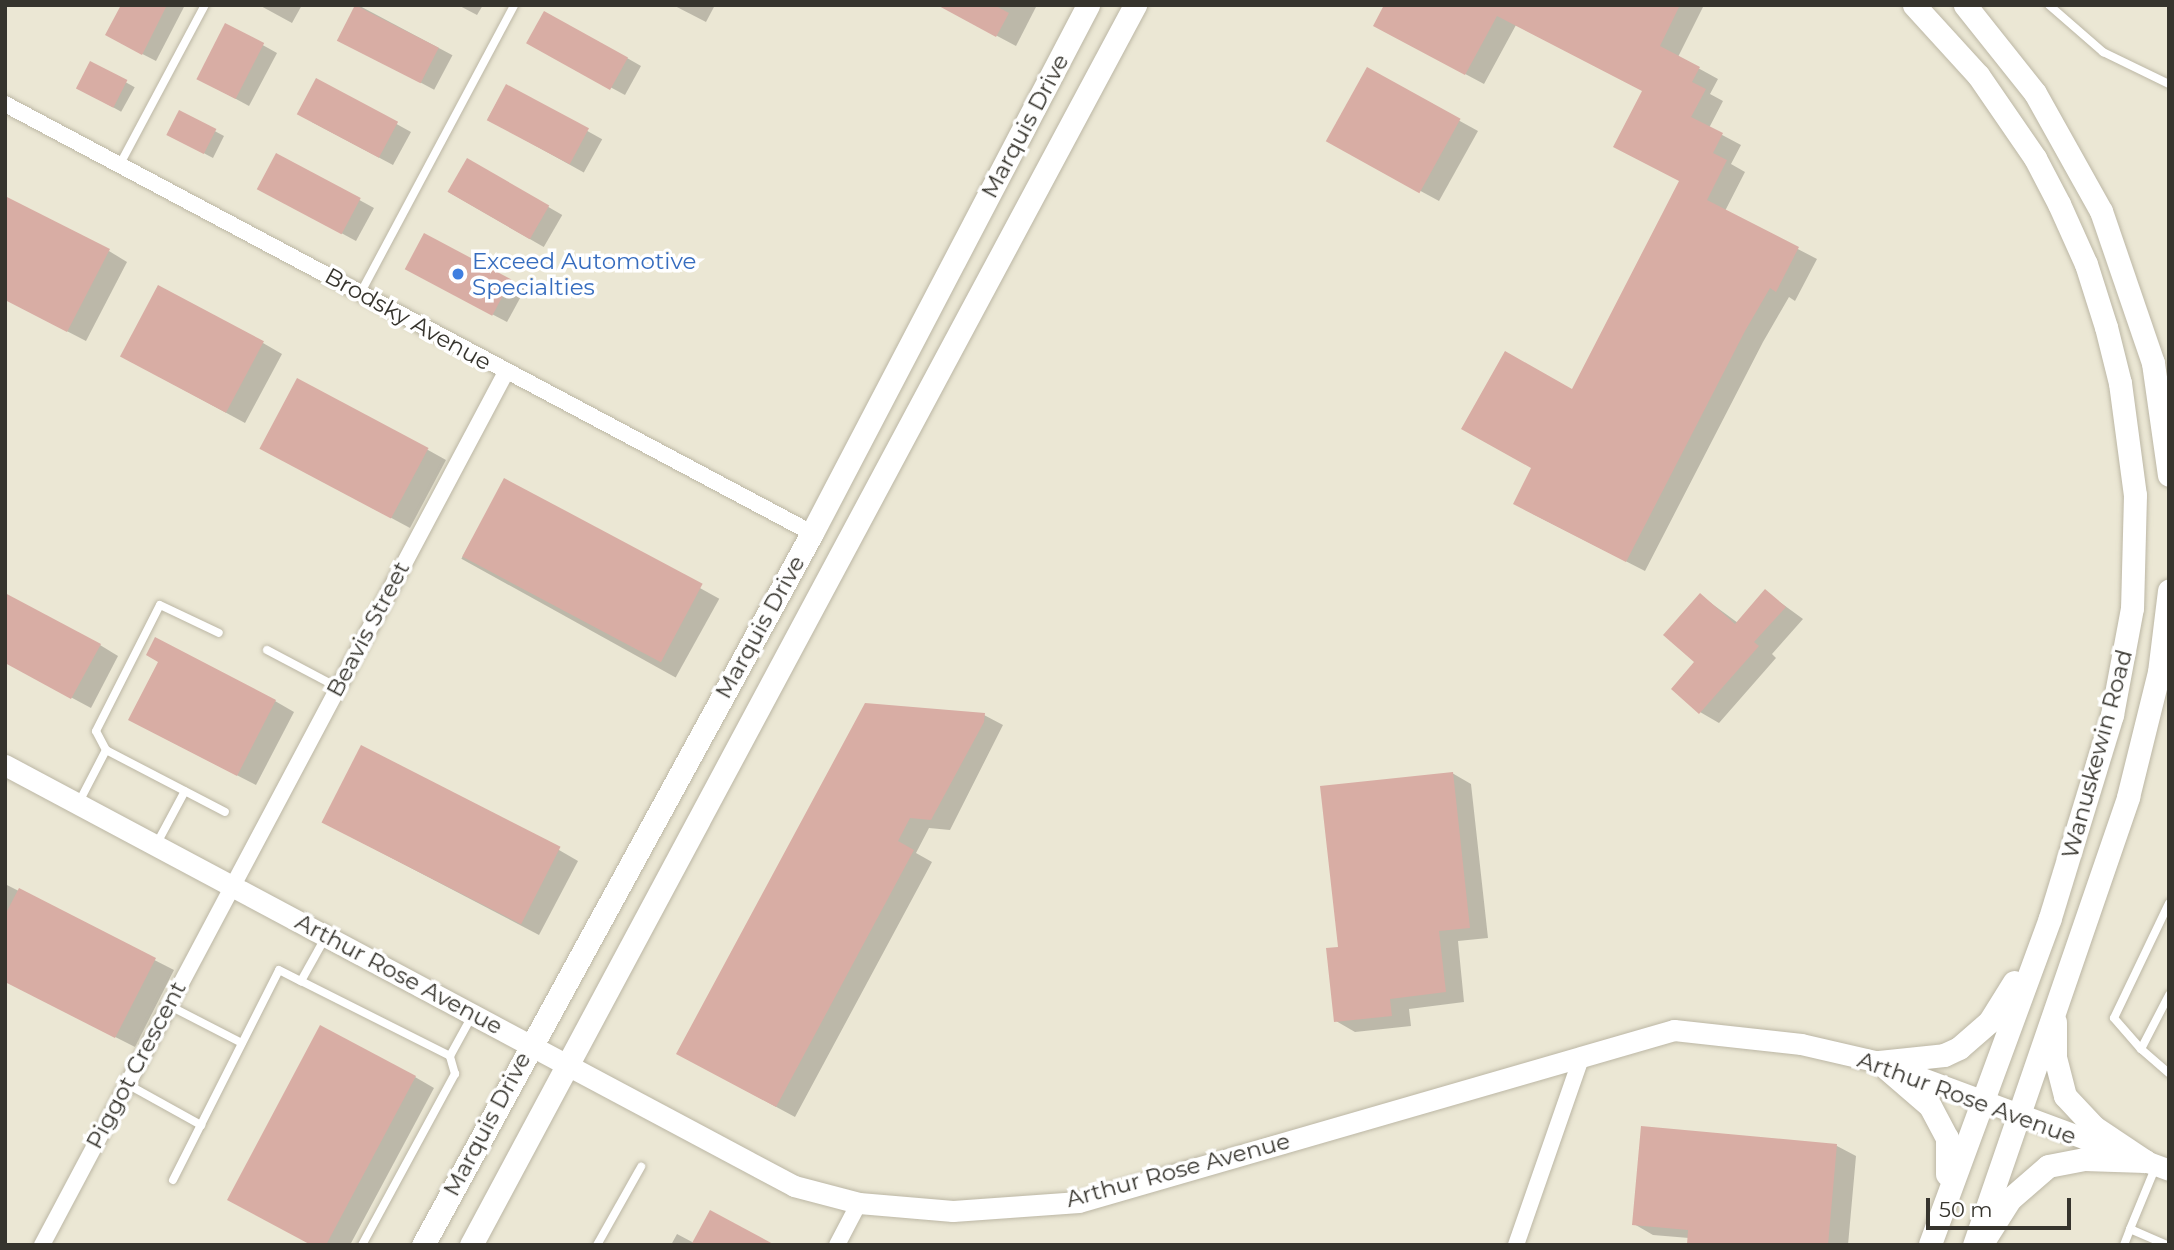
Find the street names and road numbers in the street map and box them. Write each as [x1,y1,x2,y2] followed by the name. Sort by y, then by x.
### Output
[975,49,1075,203] street label: Marquis Drive
[320,262,496,376] street label: Brodsky Avenue
[709,551,811,703] street label: Marquis Drive
[321,556,415,702] street label: Beavis Street
[2056,647,2138,861] street label: Wanuskewin Road
[291,908,507,1040] street label: Arthur Rose Avenue
[80,976,192,1154] street label: Piggot Crescent
[1854,1046,2080,1150] street label: Arthur Rose Avenue
[437,1047,537,1201] street label: Marquis Drive
[1063,1127,1293,1213] street label: Arthur Rose Avenue

